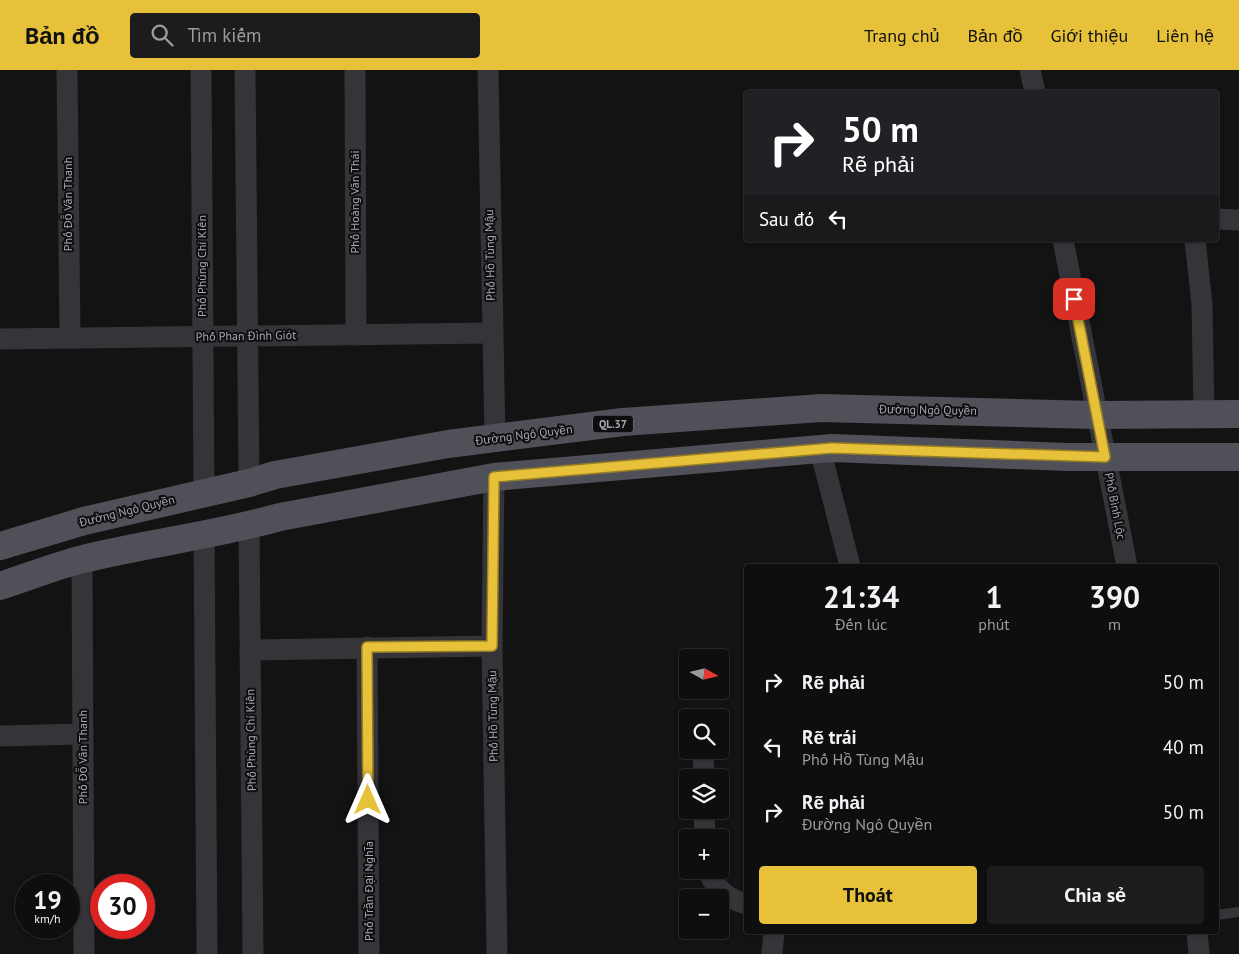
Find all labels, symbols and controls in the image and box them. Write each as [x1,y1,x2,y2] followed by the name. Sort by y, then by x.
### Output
[130,13,480,58] search box
[25,20,100,51] text: Bản đồ
[148,21,176,49] icon: search
[188,23,262,47] text: Tìm kiếm
[864,24,940,47] text: Trang chủ
[968,24,1022,47] text: Bản đồ
[1050,24,1128,47] text: Giới thiệu
[1156,24,1214,47] text: Liên hệ
[842,106,919,152] text: 50 m
[759,110,824,175] icon: right
[347,150,362,254] street label: Phố Hoàng Văn Thái
[842,150,915,178] text: Rẽ phải
[60,157,75,251] street label: Phố Đỗ Văn Thanh
[824,205,852,233] icon: left
[759,207,814,231] text: Sau đó
[481,209,498,301] street label: Phố Hồ Tùng Mậu
[194,215,209,317] street label: Phố Phùng Chí Kiên
[1053,278,1095,320] pin
[1060,285,1088,313] icon: arrive
[196,327,296,344] street label: Phố Phan Đình Giót
[878,401,977,418] street label: Đường Ngô Quyền
[593,416,633,432] road number: QL.37
[474,421,573,448] street label: Đường Ngô Quyền
[1102,471,1129,541] street label: Phố Bình Lộc
[77,491,176,530] street label: Đường Ngô Quyền
[823,577,899,616] text: 21:34
[986,577,1003,616] text: 1
[1089,577,1140,616] text: 390
[835,614,887,634] text: Đến lúc
[978,614,1010,634] text: phút
[1108,614,1121,634] text: m
[679,649,729,699] north arrow
[679,649,729,939] map controls
[759,668,787,696] icon: right
[484,670,501,762] street label: Phố Hồ Tùng Mậu
[802,670,865,694] text: Rẽ phải
[1163,670,1204,694] text: 50 m
[242,689,259,791] street label: Phố Phùng Chí Kiên
[679,709,729,759] button: search
[75,710,90,804] street label: Phố Đỗ Văn Thanh
[802,725,857,749] text: Rẽ trái
[759,733,787,761] icon: left
[1163,735,1204,759] text: 40 m
[802,749,924,769] text: Phố Hồ Tùng Mậu
[679,769,729,819] button: layers
[341,773,393,825] position arrow
[802,790,865,814] text: Rẽ phải
[759,798,787,826] icon: right
[1163,800,1204,824] text: 50 m
[802,814,932,834] text: Đường Ngô Quyền
[679,829,729,879] button: +
[361,841,376,941] street label: Phố Trần Đại Nghĩa
[759,866,977,924] button: Thoát
[987,866,1204,924] button: Chia sẻ
[90,874,155,939] speed limit sign: 30
[33,884,62,916] text: 19
[679,889,729,939] button: −
[34,911,61,926] text: km/h

